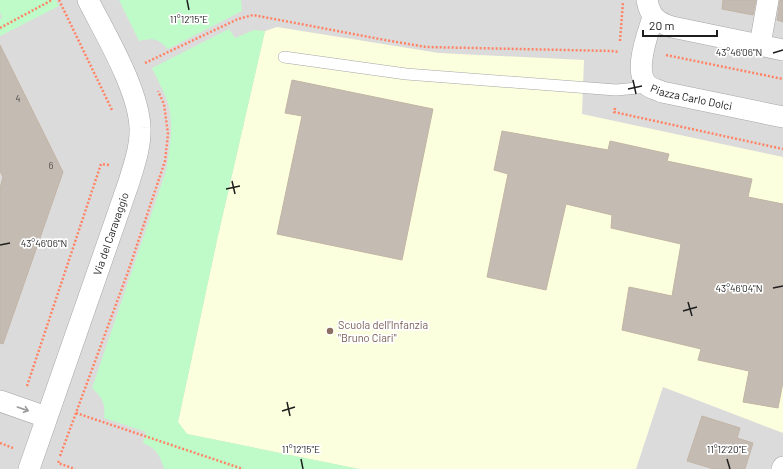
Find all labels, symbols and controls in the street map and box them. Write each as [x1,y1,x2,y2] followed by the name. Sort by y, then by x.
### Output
[643,12,717,38] scale bar
[170,13,208,25] text: 11°12'15"E
[649,18,675,32] text: 20 m
[716,46,762,58] text: 43°46'06"N
[649,81,734,112] street label: Piazza Carlo Dolci
[16,93,21,104] house number: 4
[49,160,54,171] house number: 6
[90,191,131,277] street label: Via del Caravaggio
[21,237,67,249] text: 43°46'06"N
[716,282,762,294] text: 43°46'04"N
[338,318,428,344] place label: Scuola dell'Infanzia "Bruno Ciari"
[325,326,335,336] marker: Scuola dell'Infanzia "Bruno Ciari"
[17,406,30,413] one-way arrow
[282,443,320,455] text: 11°12'15"E
[707,443,747,455] text: 11°12'20"E

